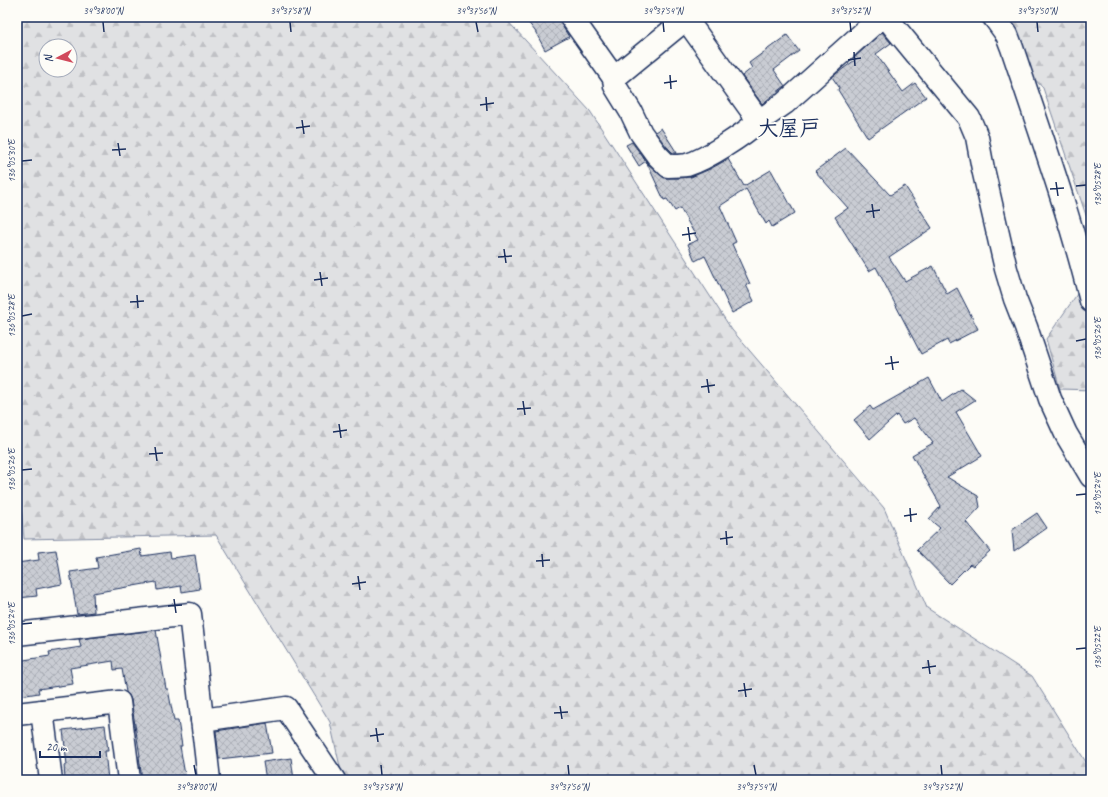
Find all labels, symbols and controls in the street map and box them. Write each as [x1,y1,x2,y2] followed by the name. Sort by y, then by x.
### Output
[83,4,125,17] text: 34°38'00"N
[270,4,312,17] text: 34°37'58"N
[456,4,498,17] text: 34°37'56"N
[643,4,685,17] text: 34°37'54"N
[830,4,872,17] text: 34°37'52"N
[1017,4,1059,17] text: 34°37'50"N
[38,38,78,78] north arrow
[40,53,55,63] text: N
[758,115,821,141] district label: 大屋戸
[5,138,18,183] text: 136°05'30"E
[1091,162,1104,207] text: 136°05'28"E
[5,293,18,338] text: 136°05'28"E
[1091,316,1104,361] text: 136°05'26"E
[5,447,18,492] text: 136°05'26"E
[1091,471,1104,516] text: 136°05'24"E
[5,601,18,646] text: 136°05'24"E
[1091,625,1104,670] text: 136°05'22"E
[40,733,100,759] scale bar
[46,739,68,755] text: 20 m
[176,780,218,793] text: 34°38'00"N
[362,780,404,793] text: 34°37'58"N
[549,780,591,793] text: 34°37'56"N
[736,780,778,793] text: 34°37'54"N
[922,780,964,793] text: 34°37'52"N

